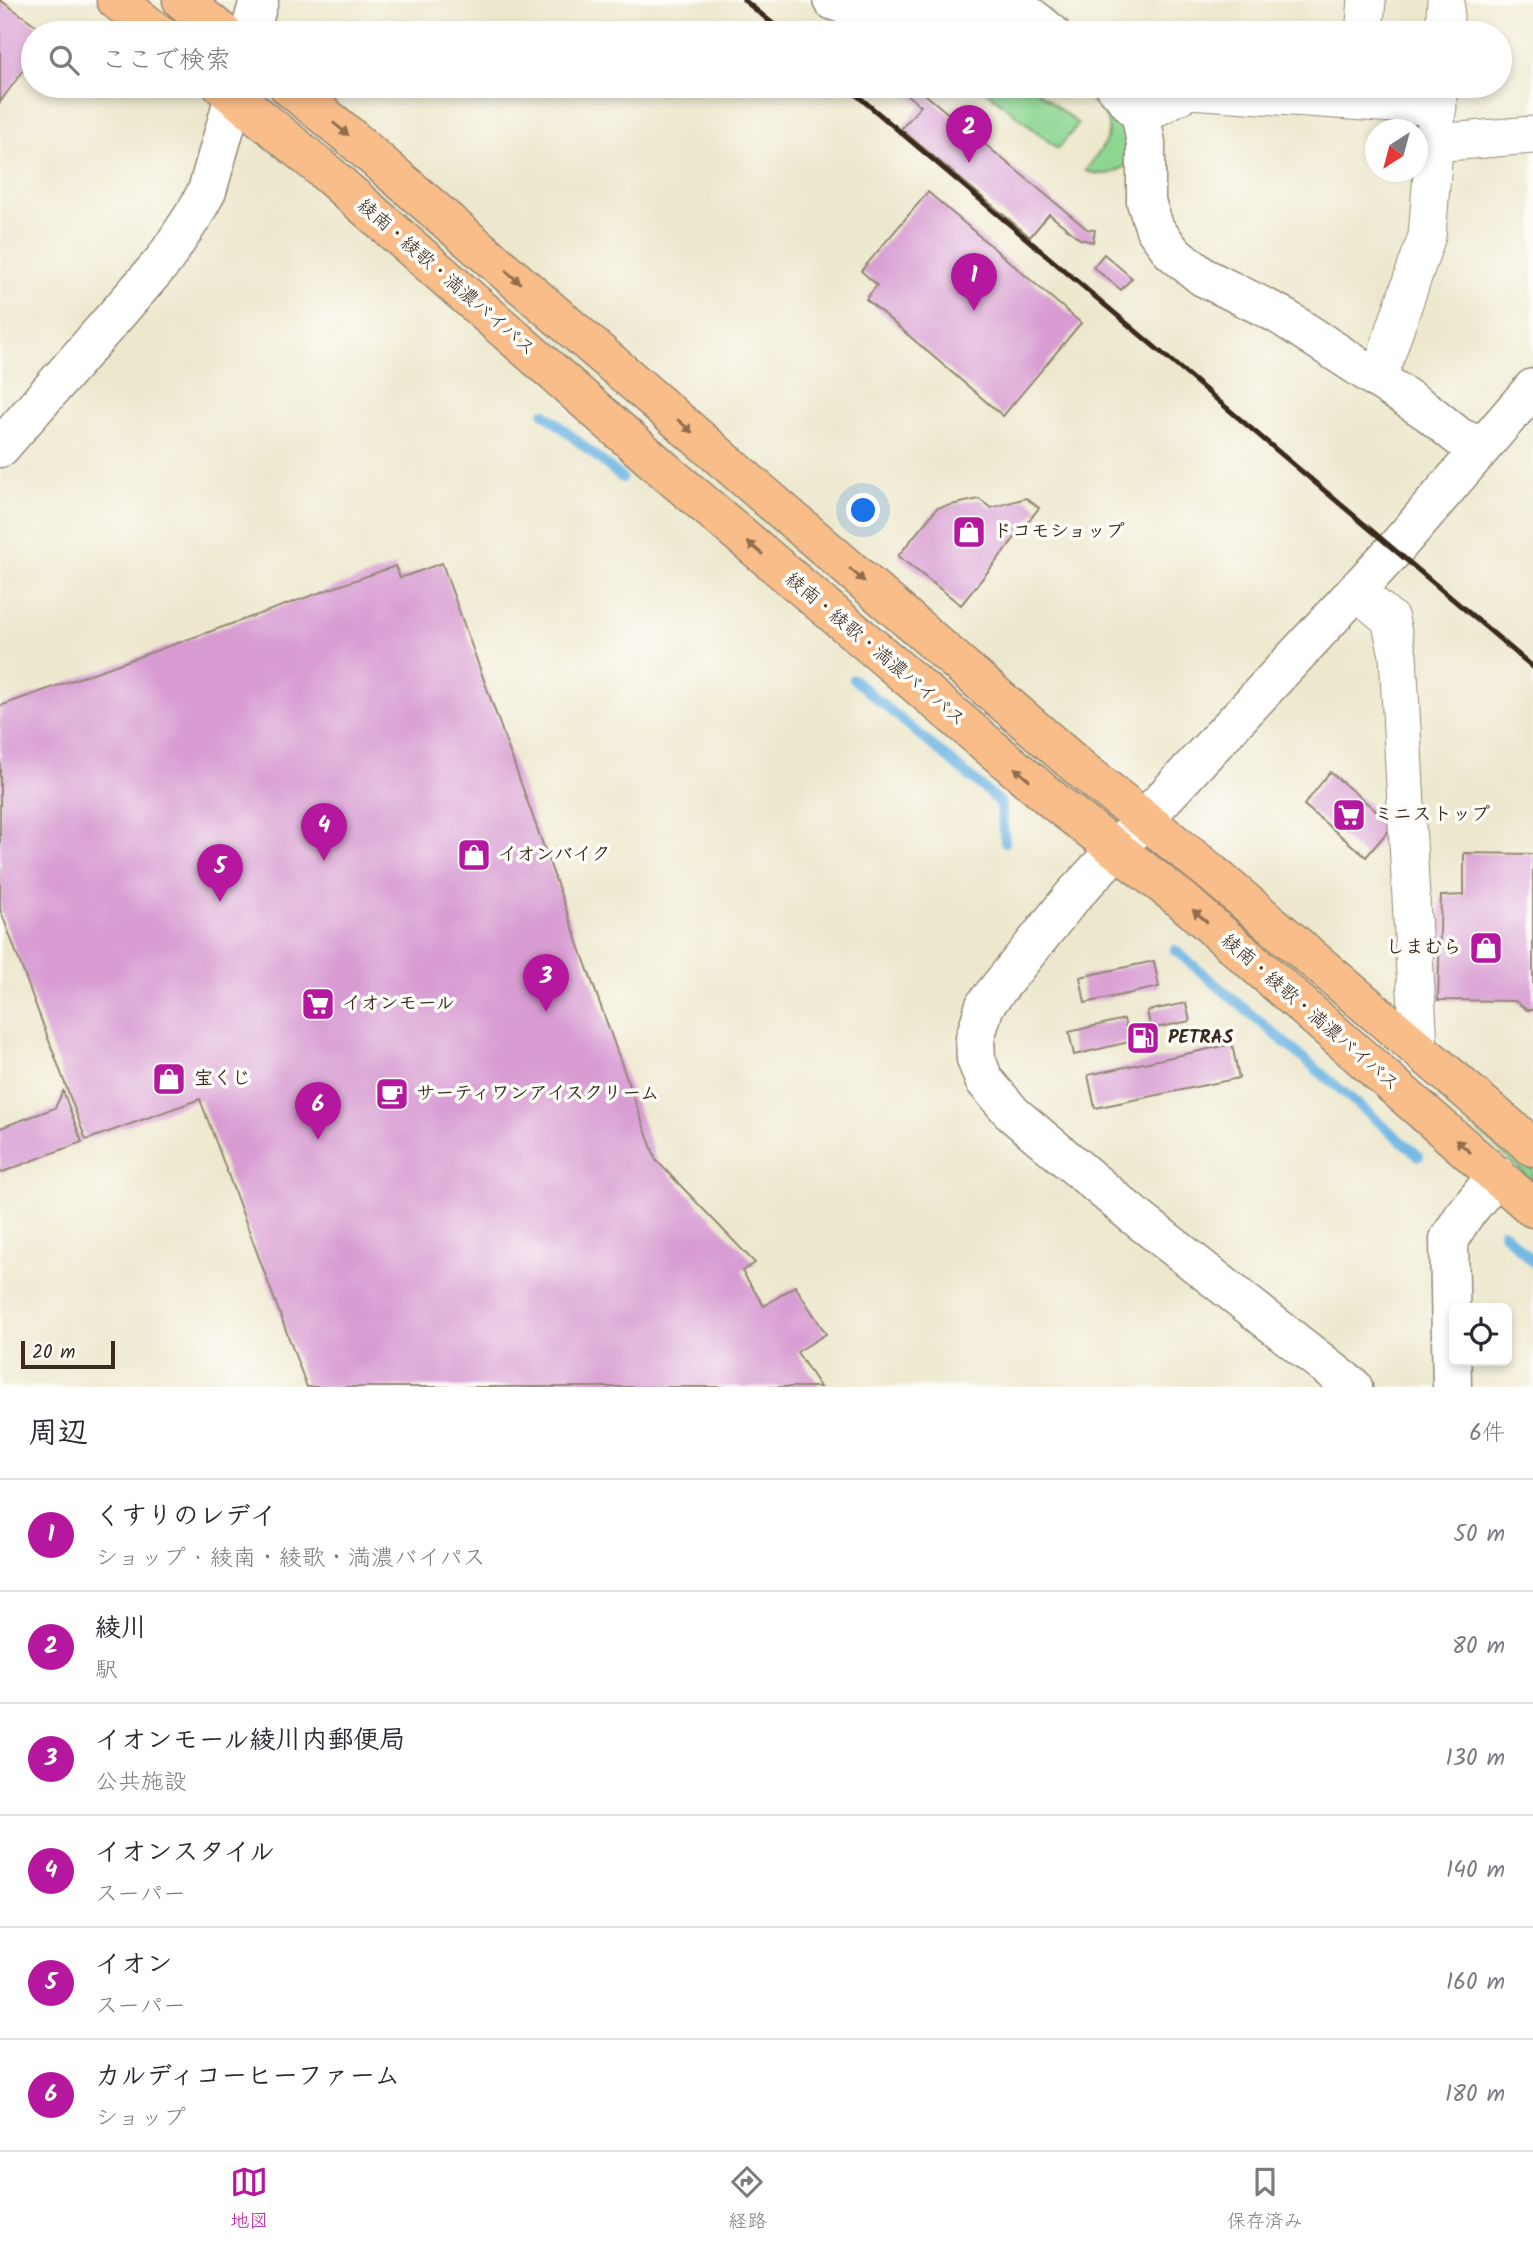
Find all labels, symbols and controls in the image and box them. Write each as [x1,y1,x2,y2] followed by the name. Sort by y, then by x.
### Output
[21,21,1512,98] search box
[101,40,231,82] text: ここで検索
[45,41,83,79] icon: search
[946,105,992,163] pin: 2
[1365,119,1428,182] north arrow
[331,121,349,136] one-way arrow
[350,192,542,364] street label: 綾南・綾歌・満濃バイパス
[951,253,997,311] pin: 1
[504,269,522,285] one-way arrow
[676,418,694,434] one-way arrow
[846,493,880,527] your location
[950,513,988,551] shop icon: ドコモショップ
[993,517,1124,547] place label: ドコモショップ
[746,540,764,556] one-way arrow
[778,565,972,735] street label: 綾南・綾歌・満濃バイパス
[848,567,866,583] one-way arrow
[1013,766,1031,782] one-way arrow
[1330,796,1368,834] supermarket icon: ミニストップ
[1374,800,1490,830] place label: ミニストップ
[301,803,347,861] pin: 4
[455,836,493,874] shop icon: イオンバイク
[498,840,610,870] place label: イオンバイク
[197,844,243,902] pin: 5
[1191,908,1209,924] one-way arrow
[1214,927,1406,1099] street label: 綾南・綾歌・満濃バイパス
[1467,929,1505,967] shop icon: しまむら
[1386,933,1462,963] place label: しまむら
[523,954,569,1012] pin: 3
[299,985,337,1023] supermarket icon: イオンモール
[342,989,455,1019] place label: イオンモール
[1124,1019,1162,1057] fuel station icon: PETRAS
[1168,1023,1234,1053] place label: PETRAS
[150,1060,188,1098] shop icon: 宝くじ
[194,1064,251,1094] place label: 宝くじ
[373,1075,411,1113] cafe icon: サーティワンアイスクリーム
[416,1079,659,1109] place label: サーティワンアイスクリーム
[295,1082,341,1140] pin: 6
[1455,1139,1472,1154] one-way arrow
[1449,1303,1512,1366] map controls
[1449,1303,1512,1366] button: locate
[21,1338,116,1370] scale bar
[32,1338,75,1368] text: 20 m
[28,1410,88,1458] text: 周辺
[1469,1416,1505,1452] text: 6件
[95,1496,276,1538] text: くすりのレデイ
[48,1517,54,1553] text: 1
[1454,1517,1505,1553] text: 50 m
[95,1541,486,1577] text: ショップ · 綾南・綾歌・満濃バイパス
[95,1608,147,1650] text: 綾川
[44,1629,58,1665] text: 2
[1452,1629,1505,1665] text: 80 m
[95,1653,118,1689] text: 駅
[95,1720,405,1762] text: イオンモール綾川内郵便局
[45,1741,57,1777] text: 3
[1446,1741,1505,1777] text: 130 m
[95,1765,187,1801] text: 公共施設
[95,1832,275,1874] text: イオンスタイル
[45,1853,57,1889] text: 4
[1446,1853,1505,1889] text: 140 m
[95,1877,186,1913] text: スーパー
[95,1944,172,1986] text: イオン
[45,1965,57,2001] text: 5
[1446,1965,1505,2001] text: 160 m
[95,1989,186,2025] text: スーパー
[95,2056,400,2098] text: カルディコーヒーファーム
[45,2077,57,2113] text: 6
[1445,2077,1505,2113] text: 180 m
[95,2101,186,2137] text: ショップ
[230,2163,268,2237] tab: 地図
[728,2163,767,2237] tab: 経路
[1227,2163,1303,2237] tab: 保存済み

